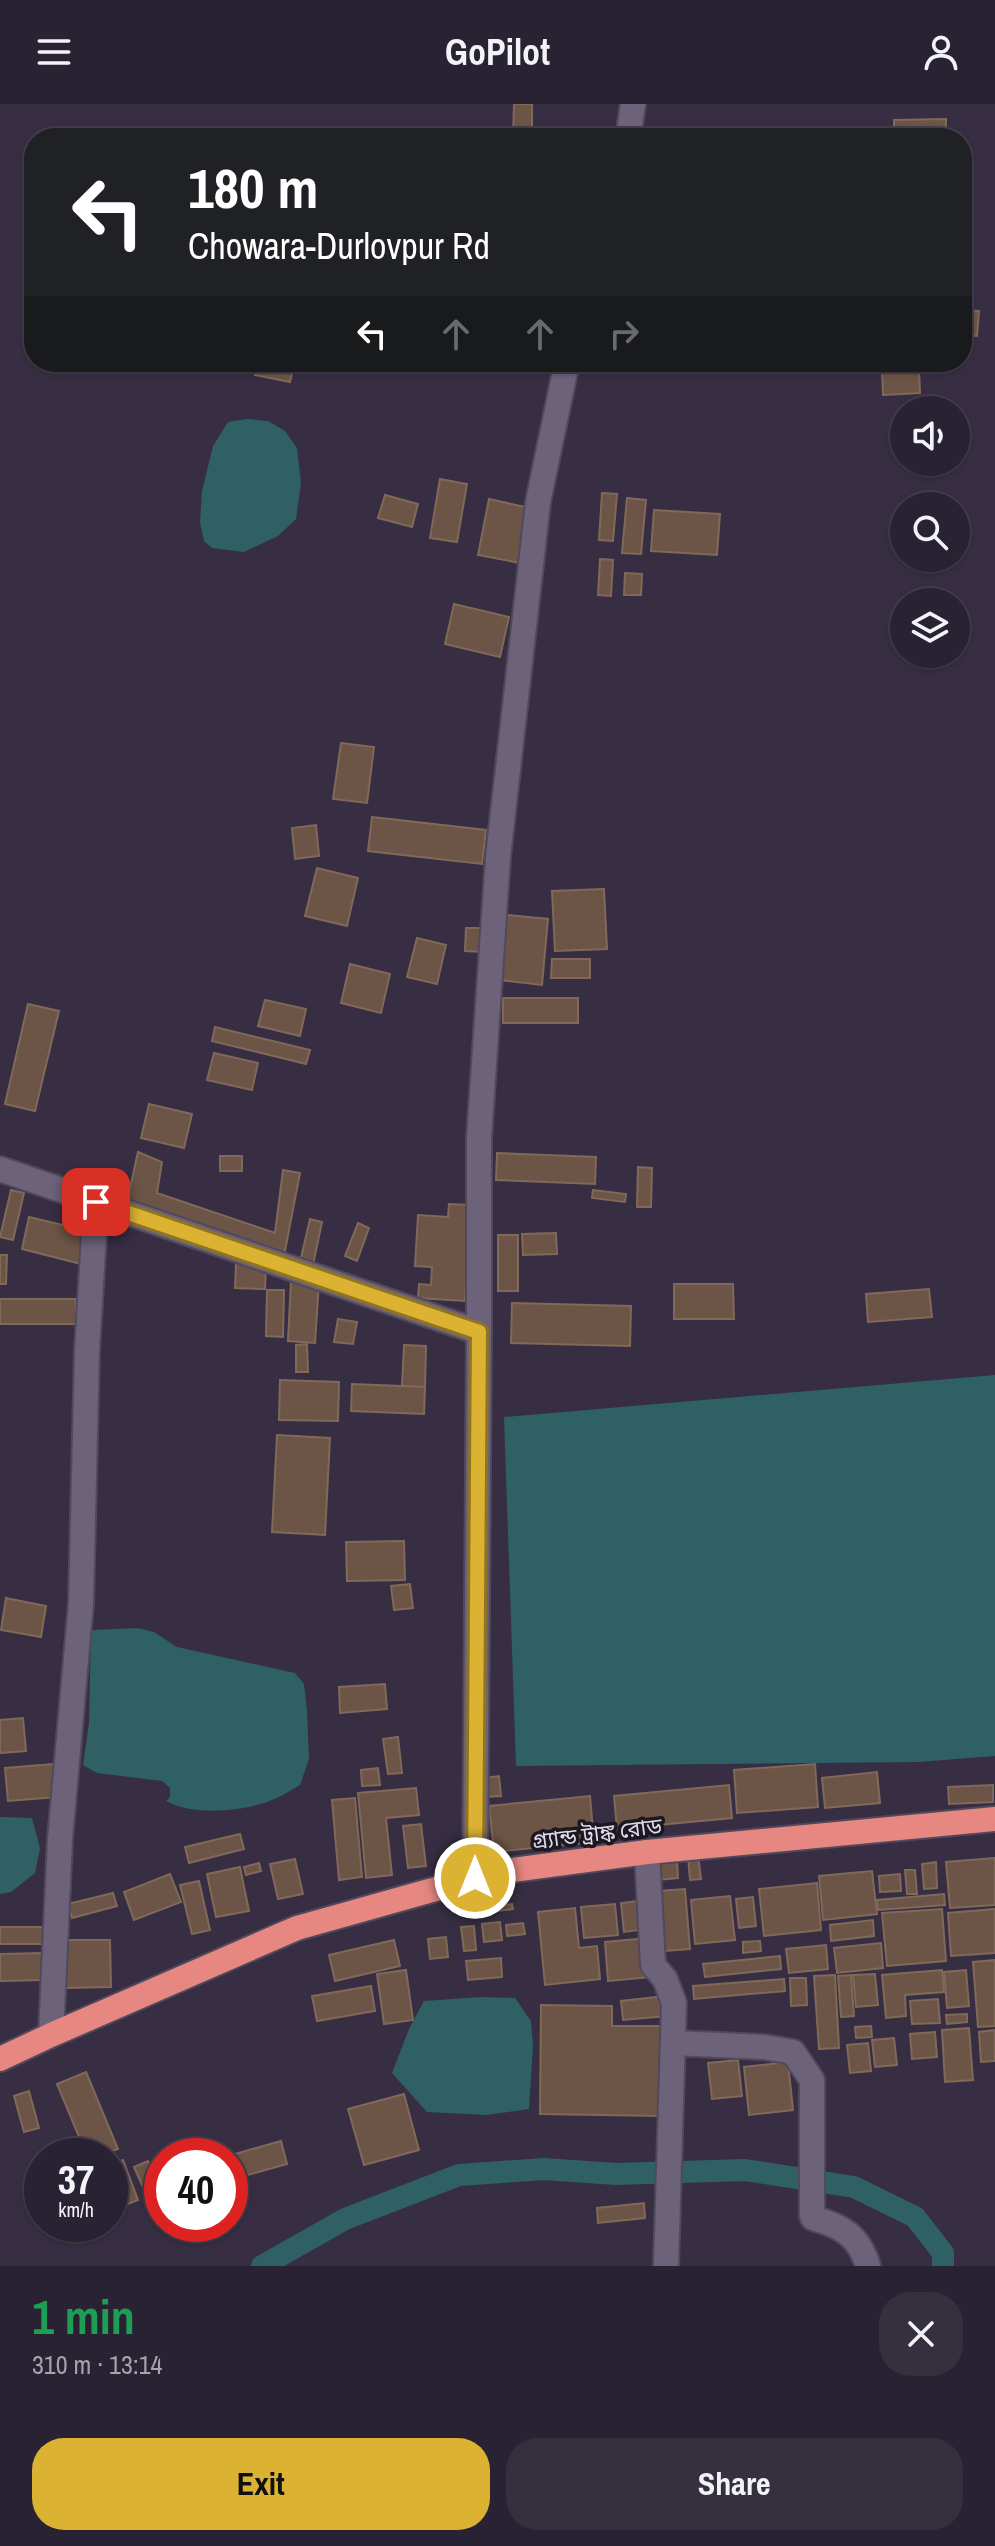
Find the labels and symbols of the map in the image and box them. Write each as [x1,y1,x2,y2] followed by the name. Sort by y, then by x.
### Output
[62,1168,130,1236] pin
[530,1810,664,1856] street label: গ্র্যান্ড ট্রাঙ্ক রোড
[433,1836,517,1920] position arrow
[144,2138,248,2242] speed limit sign: 40

